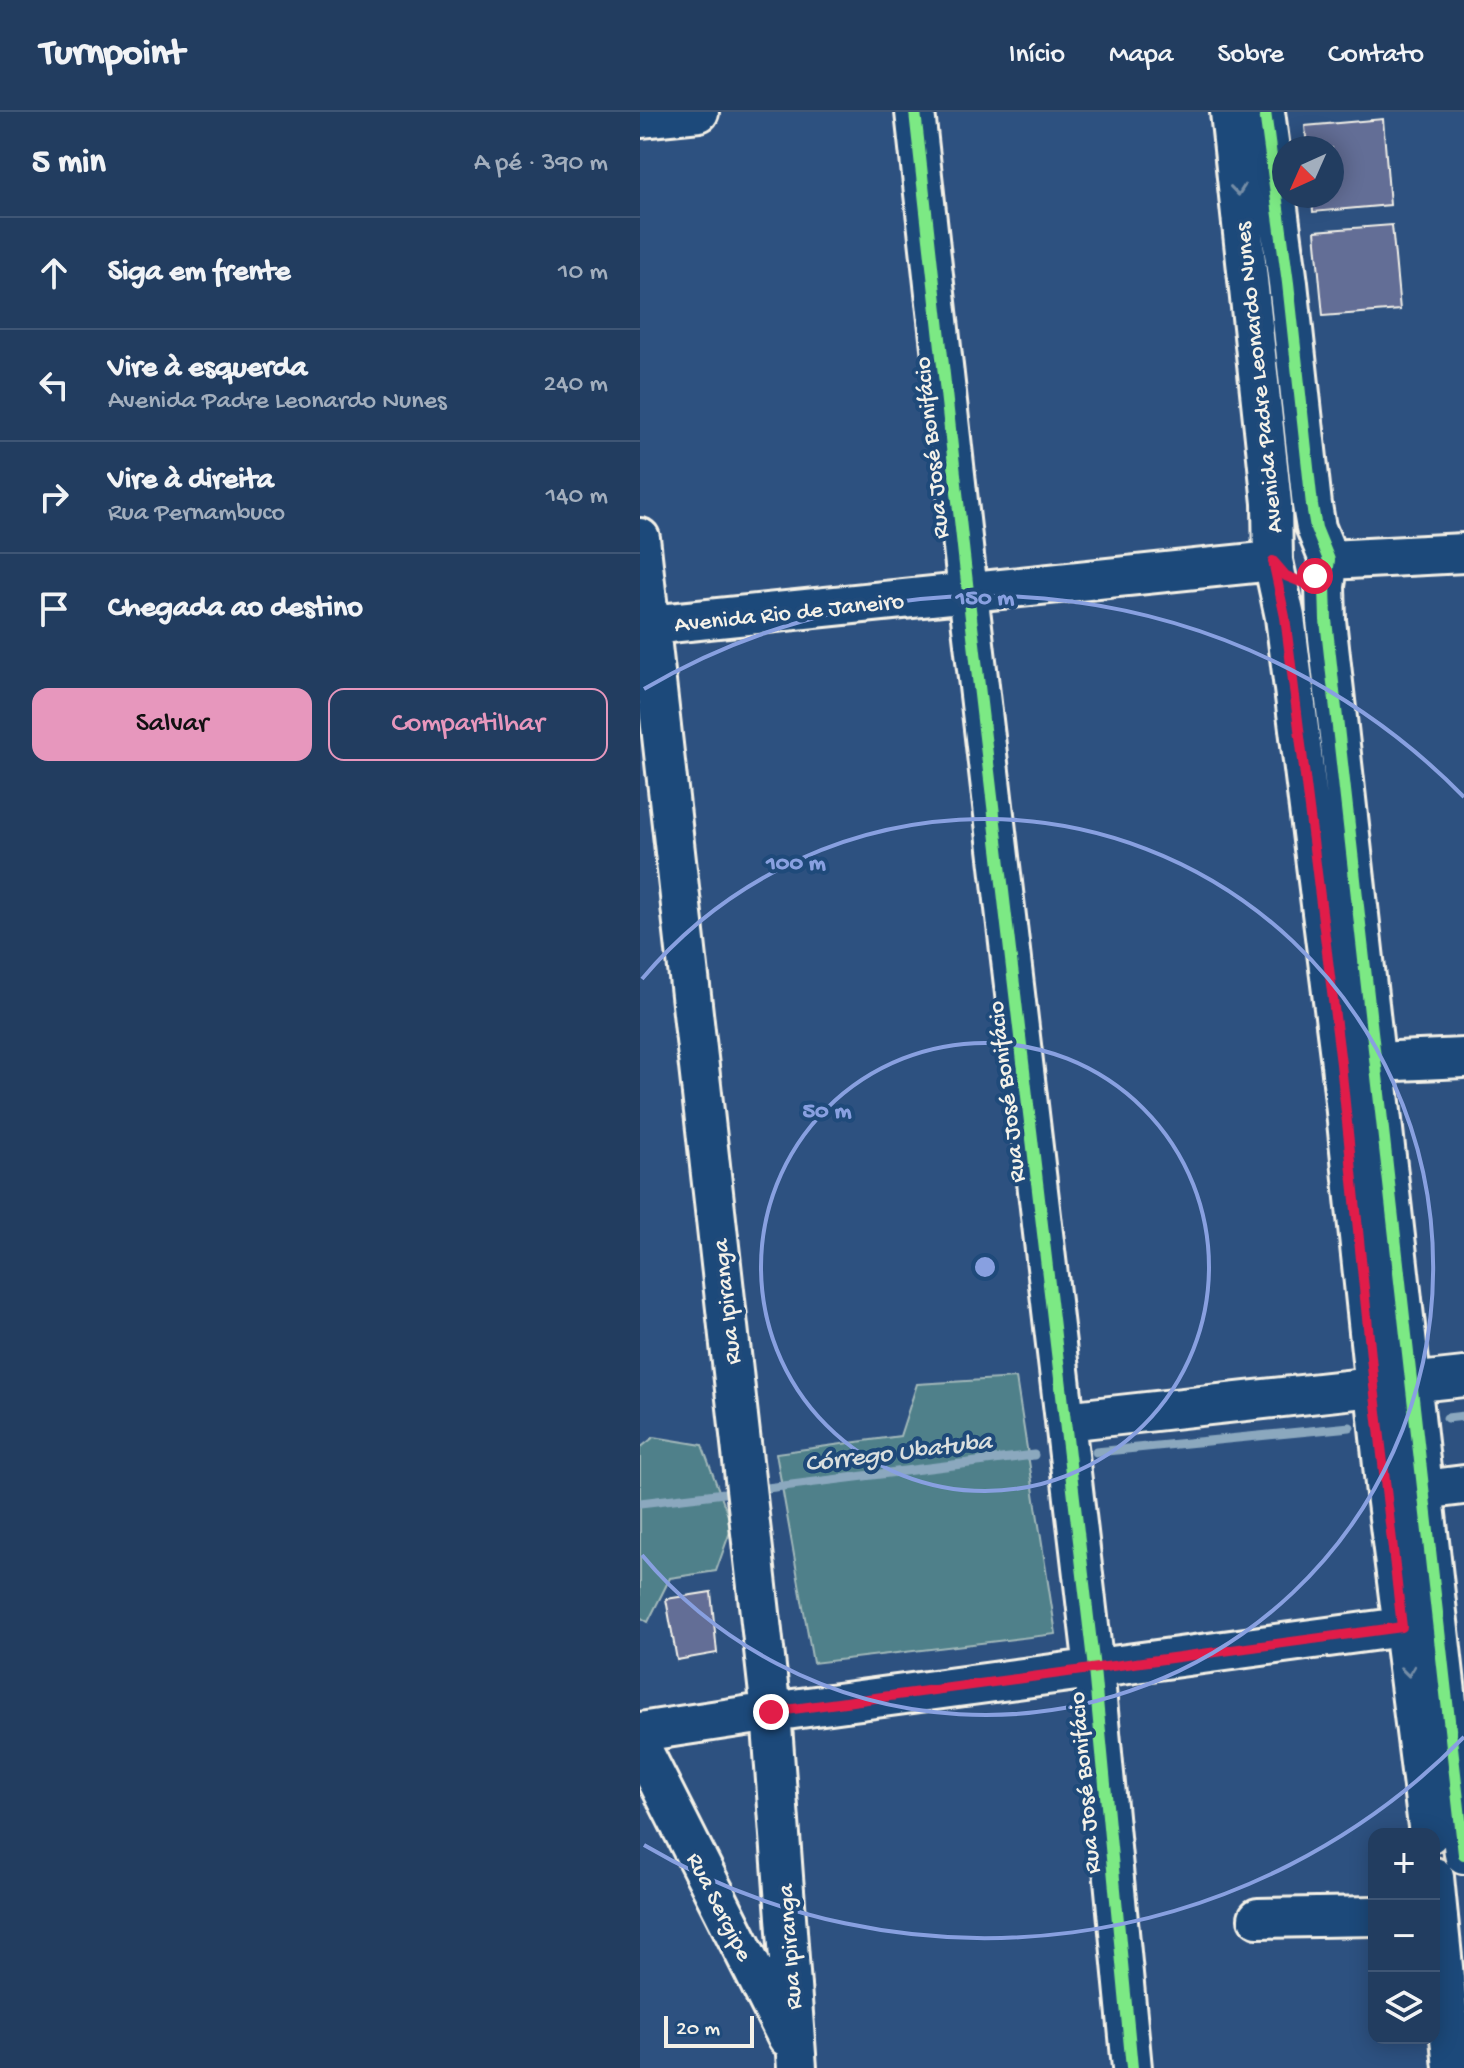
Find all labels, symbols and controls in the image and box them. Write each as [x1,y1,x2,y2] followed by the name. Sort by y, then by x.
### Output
[40,33,184,77] text: Turnpoint
[1009,39,1065,72] text: Início
[1109,39,1173,72] text: Mapa
[1217,39,1284,72] text: Sobre
[1328,39,1424,72] text: Contato
[1272,136,1344,208] north arrow
[32,144,106,184] text: 5 min
[474,149,608,180] text: A pé · 390 m
[1230,183,1247,196] one-way arrow
[1230,220,1291,535] street label: Avenida Padre Leonardo Nunes
[32,251,76,295] icon: ahead
[108,256,290,291] text: Siga em frente
[558,258,608,289] text: 10 m
[108,352,307,387] text: Vire à esquerda
[910,355,957,540] street label: Rua José Bonifácio
[32,363,76,407] icon: left
[544,370,608,401] text: 240 m
[108,387,447,418] text: Avenida Padre Leonardo Nunes
[108,464,274,499] text: Vire à direita
[32,475,76,519] icon: right
[546,482,608,513] text: 140 m
[108,499,285,530] text: Rua Pernambuco
[1297,558,1333,594] route start
[955,585,1014,614] text: 150 m
[32,587,76,631] icon: arrive
[673,588,906,641] street label: Avenida Rio de Janeiro
[108,592,363,627] text: Chegada ao destino
[32,688,312,761] button: Salvar
[328,688,608,761] button: Compartilhar
[765,850,826,879] text: 100 m
[983,999,1034,1184] street label: Rua José Bonifácio
[803,1098,851,1127] text: 50 m
[707,1237,749,1366] street label: Rua Ipiranga
[971,1253,999,1281] centre of rings
[803,1427,995,1481] water label: Córrego Ubatuba
[1399,1664,1416,1678] one-way arrow
[1064,1690,1109,1875] street label: Rua José Bonifácio
[753,1694,789,1730] route end
[1368,1828,1440,2044] map controls
[1368,1828,1440,1900] button: +
[678,1848,758,1967] street label: Rua Sergipe
[773,1882,810,2011] street label: Rua Ipiranga
[1368,1900,1440,1972] button: −
[1368,1972,1440,2044] button: layers
[664,2012,754,2048] scale bar
[676,2017,720,2043] text: 20 m

